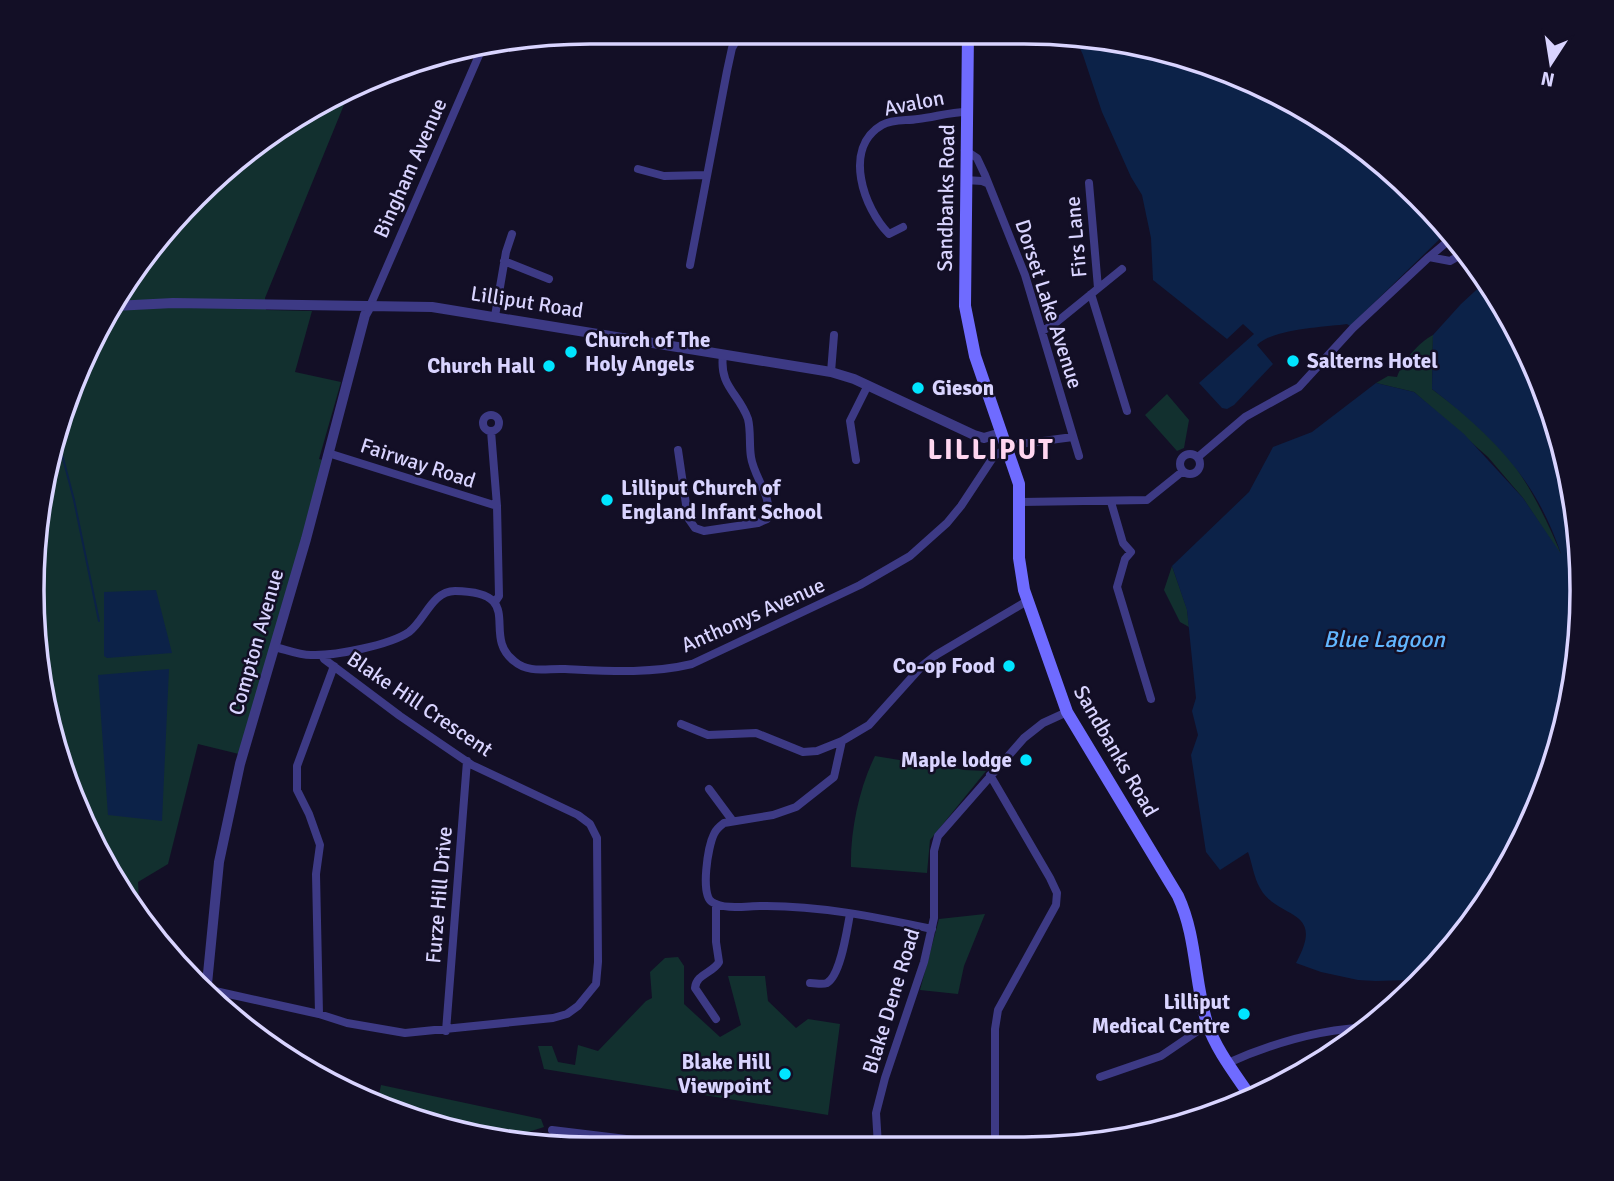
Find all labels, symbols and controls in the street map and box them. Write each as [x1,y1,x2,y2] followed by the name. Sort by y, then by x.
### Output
[1516,28,1586,98] north arrow
[1539,66,1557,92] text: N
[882,84,946,122] street label: Avalon
[368,94,452,242] street label: Bingham Avenue
[932,124,960,272] street label: Sandbanks Road
[1059,195,1093,279] street label: Firs Lane
[1009,216,1089,392] street label: Dorset Lake Avenue
[469,280,585,324] street label: Lilliput Road
[585,327,710,377] place label: Church of The Holy Angels
[563,344,579,360] marker: Church of The Holy Angels
[1307,348,1438,374] place label: Salterns Hotel
[427,353,535,379] place label: Church Hall
[1285,353,1301,369] marker: Salterns Hotel
[541,358,557,374] marker: Church Hall
[932,375,994,401] place label: Gieson
[910,380,926,396] marker: Gieson
[357,432,479,494] street label: Fairway Road
[927,433,1055,467] district label: LILLIPUT
[621,475,823,525] place label: Lilliput Church of England Infant School
[599,492,615,508] marker: Lilliput Church of England Infant School
[223,566,289,718] street label: Compton Avenue
[677,572,829,658] street label: Anthonys Avenue
[1323,625,1446,654] water label: Blue Lagoon
[342,646,498,762] street label: Blake Hill Crescent
[893,653,995,679] place label: Co-op Food
[1001,658,1017,674] marker: Co-op Food
[1068,681,1164,821] street label: Sandbanks Road
[901,747,1012,773] place label: Maple lodge
[1018,752,1034,768] marker: Maple lodge
[420,825,458,965] street label: Furze Hill Drive
[857,925,925,1077] street label: Blake Dene Road
[1092,989,1230,1039] place label: Lilliput Medical Centre
[1236,1006,1252,1022] marker: Lilliput Medical Centre
[678,1049,771,1099] place label: Blake Hill Viewpoint
[777,1066,793,1082] marker: Blake Hill Viewpoint

